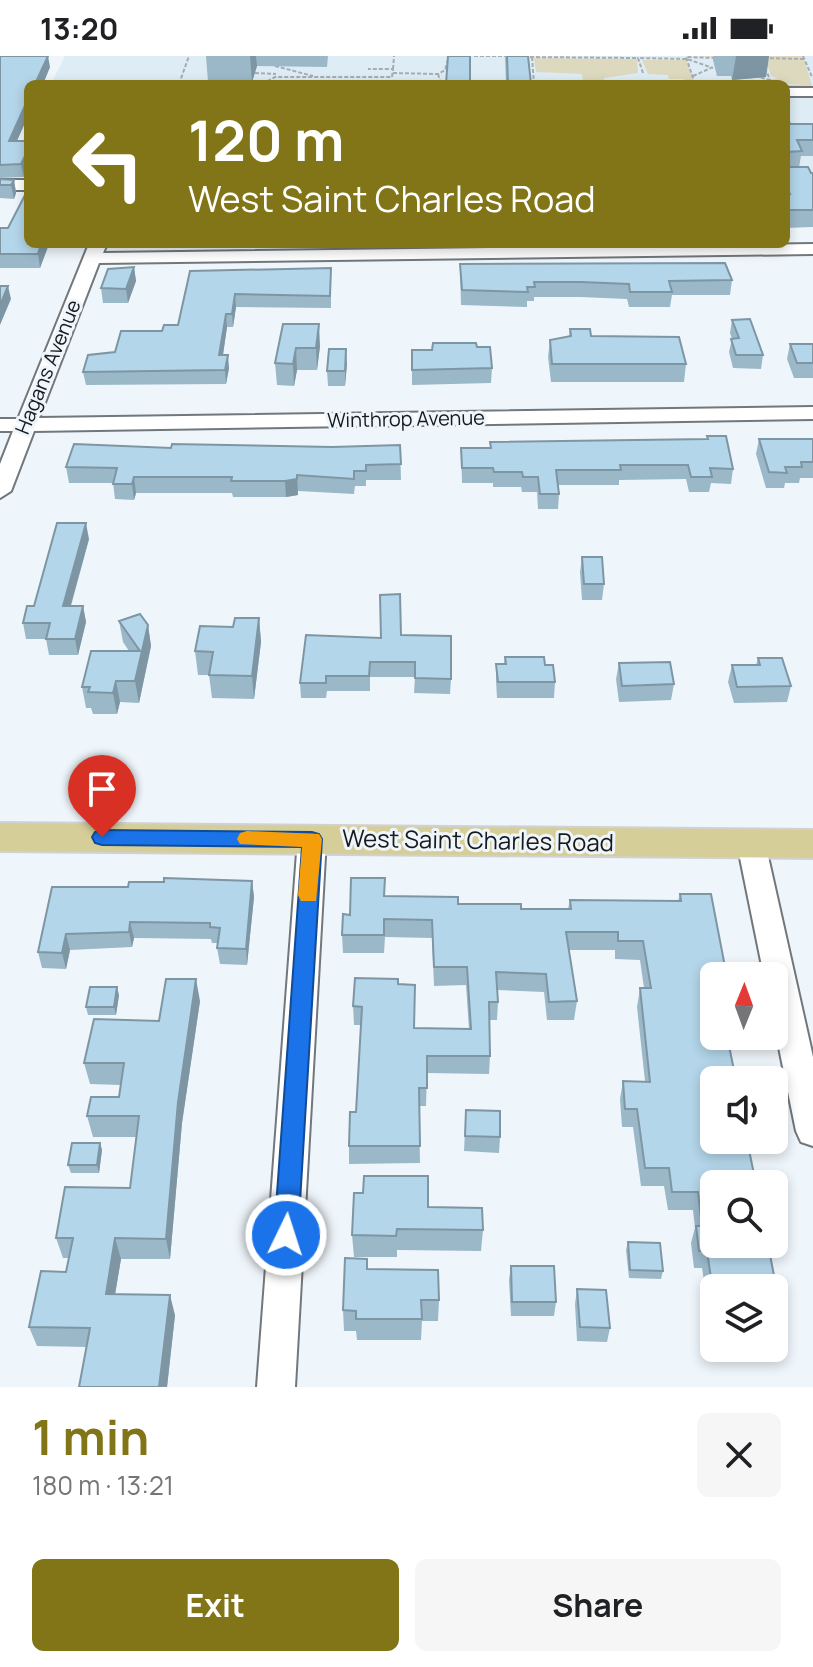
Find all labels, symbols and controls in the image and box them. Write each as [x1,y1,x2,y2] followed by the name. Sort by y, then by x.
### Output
[40,8,118,49] text: 13:20
[188,101,344,178] text: 120 m
[56,112,160,216] icon: left
[188,174,596,223] text: West Saint Charles Road
[8,296,87,438] street label: Hagans Avenue
[327,404,485,433] street label: Winthrop Avenue
[68,755,136,837] pin
[80,767,124,811] icon: arrive
[342,821,614,858] street label: West Saint Charles Road
[700,962,788,1050] north arrow
[700,962,788,1362] map controls
[700,1066,788,1154] button: sound
[700,1170,788,1258] button: search
[244,1193,328,1277] position arrow
[700,1274,788,1362] button: layers
[32,1404,149,1469] text: 1 min
[697,1413,781,1497] button: close
[32,1467,174,1503] text: 180 m · 13:21
[32,1559,399,1651] button: Exit
[415,1559,781,1651] button: Share

